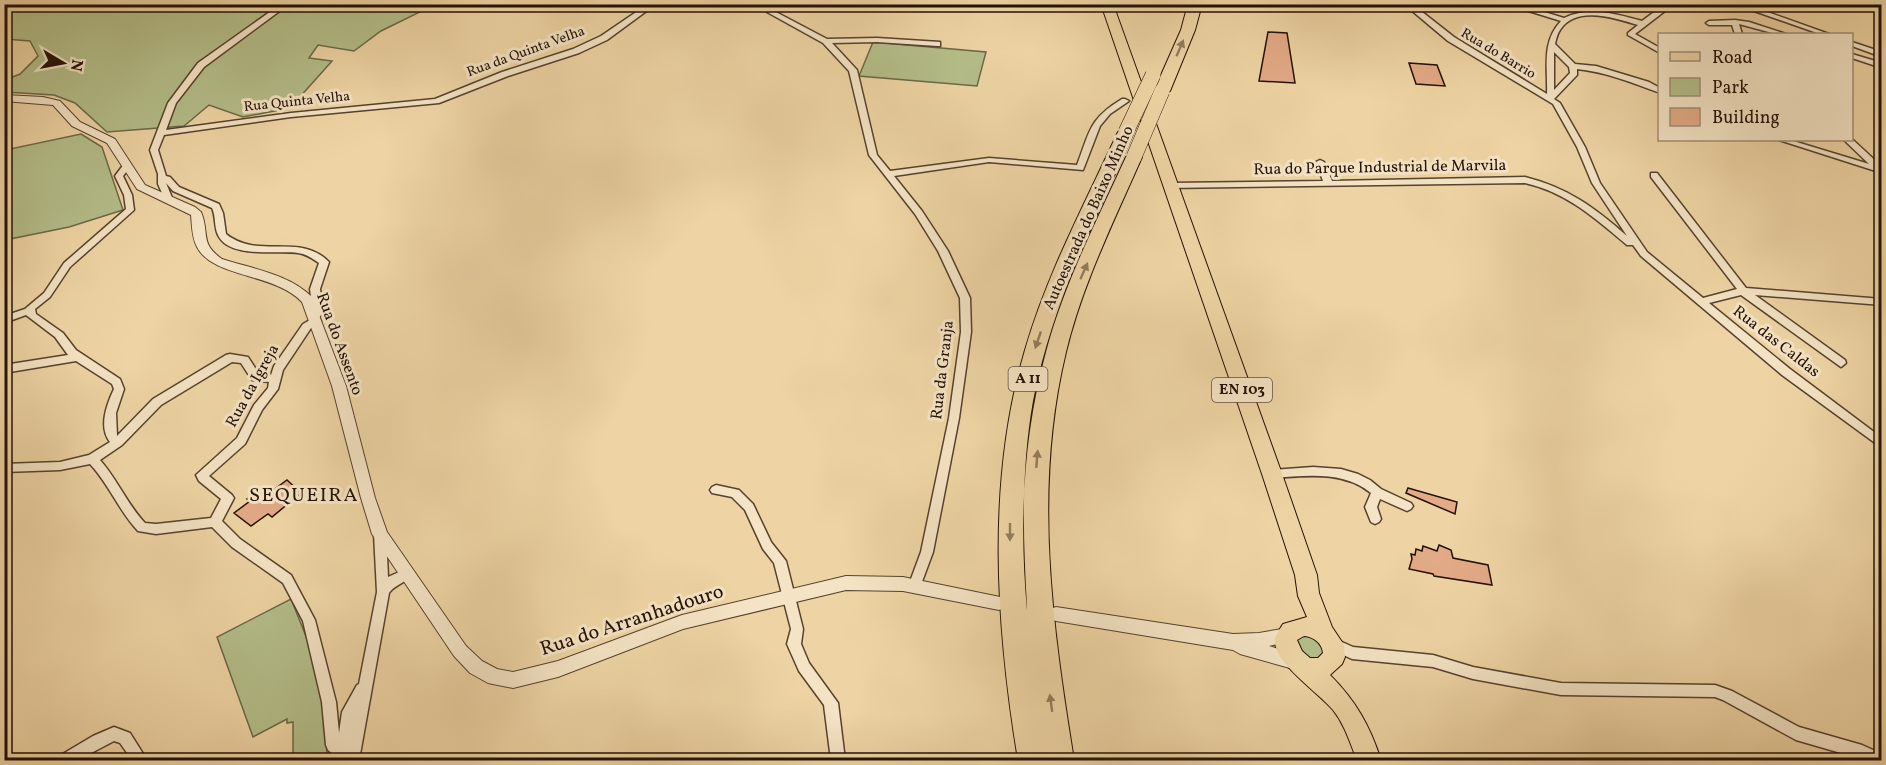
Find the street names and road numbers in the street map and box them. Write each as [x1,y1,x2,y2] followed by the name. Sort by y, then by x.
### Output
[464,22,588,82] street label: Rua da Quinta Velha
[1457,24,1539,84] street label: Rua do Barrio
[243,87,351,117] street label: Rua Quinta Velha
[1038,122,1140,314] street label: Autoestrada do Baixo Minho
[1253,155,1507,181] street label: Rua do Parque Industrial de Marvila
[310,290,368,398] street label: Rua do Assento
[1728,301,1824,383] street label: Rua das Caldas
[926,319,960,421] street label: Rua da Granja
[221,340,285,432] street label: Rua da Igreja
[1008,367,1048,391] road number: A 11
[1212,378,1272,402] road number: EN 103
[537,578,727,664] street label: Rua do Arranhadouro

